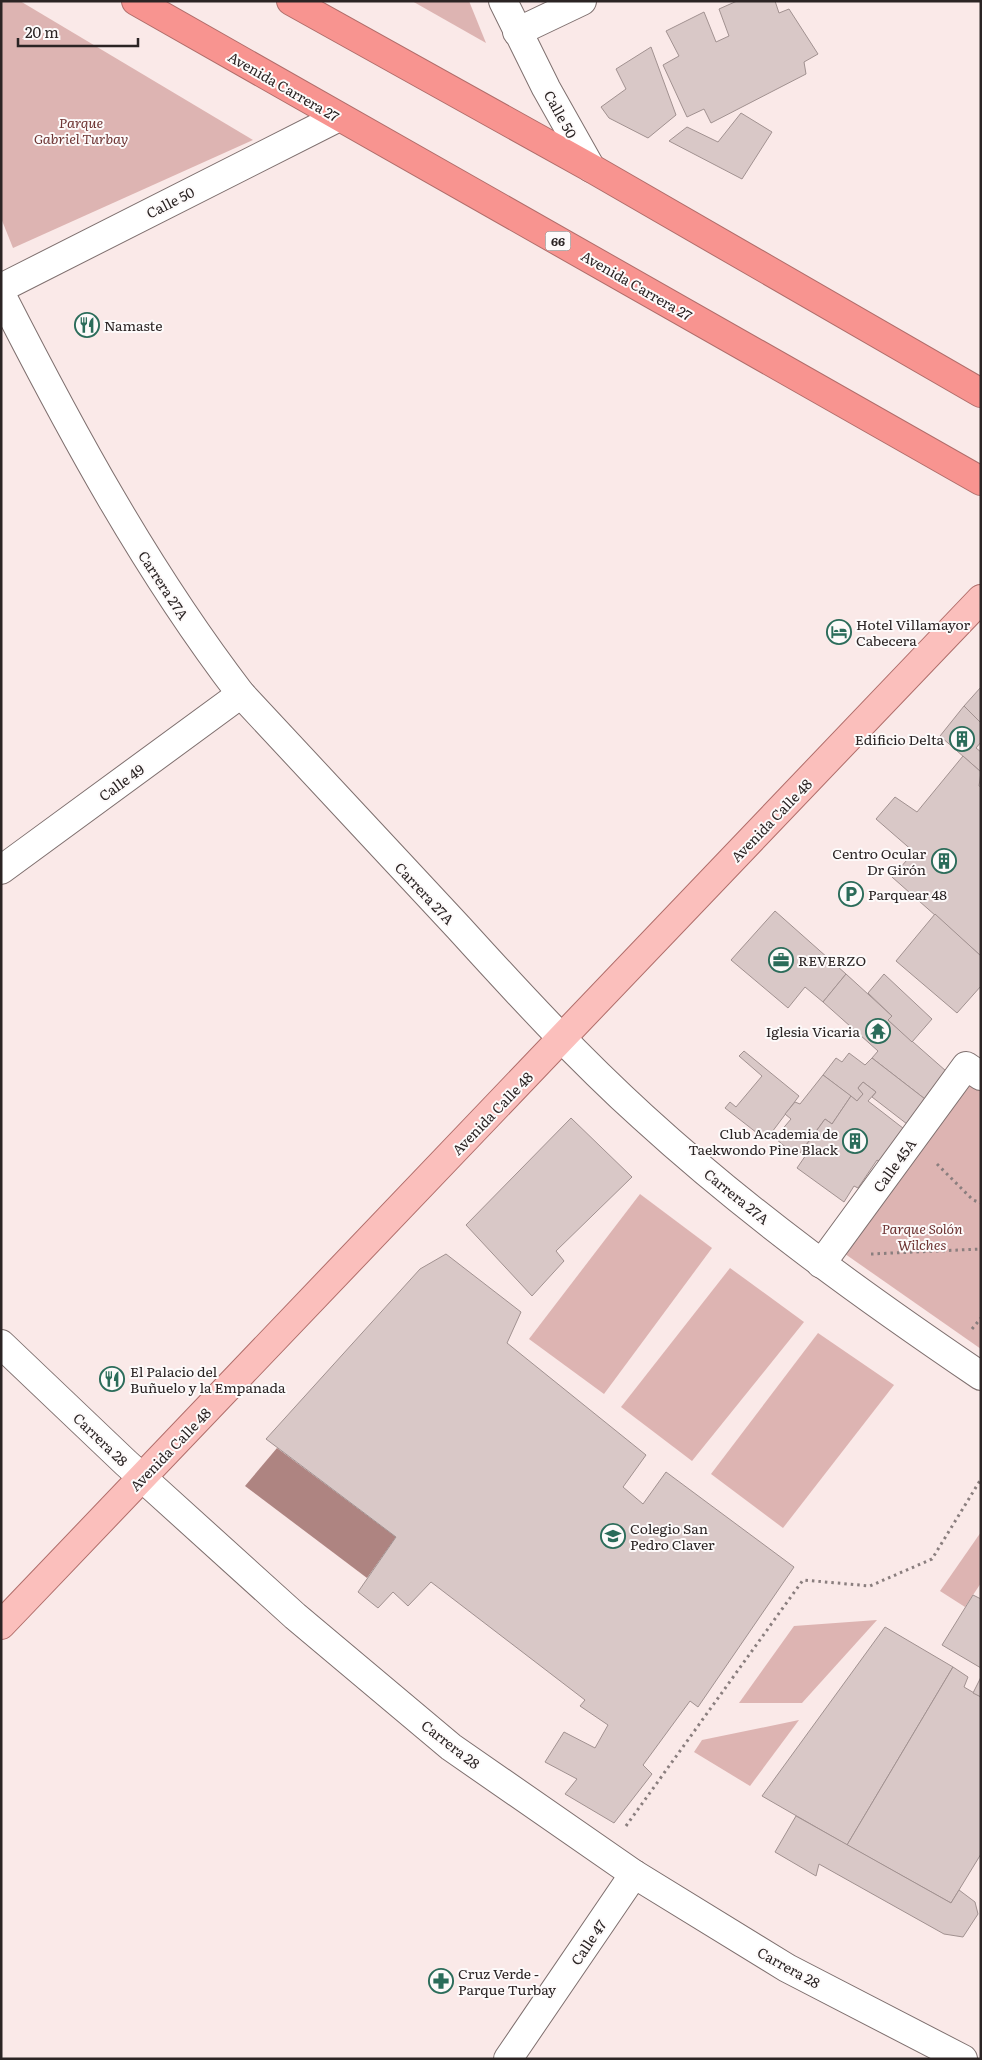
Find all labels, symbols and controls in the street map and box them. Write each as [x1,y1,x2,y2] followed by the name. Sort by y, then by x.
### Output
[18,15,138,47] scale bar
[25,20,59,43] text: 20 m
[225,46,343,126] street label: Avenida Carrera 27
[540,87,582,141] street label: Calle 50
[34,112,128,148] park label: Parque Gabriel Turbay
[142,181,198,223] street label: Calle 50
[546,232,570,250] road number: 66
[578,245,696,325] street label: Avenida Carrera 27
[74,312,100,338] restaurant icon: Namaste
[104,315,162,335] place label: Namaste
[134,547,194,624] street label: Carrera 27A
[856,614,970,650] place label: Hotel Villamayor Cabecera
[826,619,852,645] hotel icon: Hotel Villamayor Cabecera
[949,726,975,752] building icon: Edificio Delta
[855,729,944,749] place label: Edificio Delta
[94,759,148,805] street label: Calle 49
[726,774,816,866] street label: Avenida Calle 48
[832,843,926,879] place label: Centro Ocular Dr Girón
[931,848,957,874] building icon: Centro Ocular Dr Girón
[391,857,460,929] street label: Carrera 27A
[838,881,864,907] parking icon: Parquear 48
[868,884,947,904] place label: Parquear 48
[768,947,794,973] office icon: REVERZO
[798,950,866,970] place label: REVERZO
[865,1018,891,1044] temple icon: Iglesia Vicaria
[766,1021,860,1041] place label: Iglesia Vicaria
[447,1067,537,1159] street label: Avenida Calle 48
[688,1123,838,1159] place label: Club Academia de Taekwondo Pine Black
[842,1128,868,1154] building icon: Club Academia de Taekwondo Pine Black
[868,1134,921,1196] street label: Calle 45A
[700,1163,774,1229] street label: Carrera 27A
[882,1218,963,1254] park label: Parque Solón Wilches
[130,1361,286,1397] place label: El Palacio del Buñuelo y la Empanada
[99,1366,125,1392] restaurant icon: El Palacio del Buñuelo y la Empanada
[125,1403,215,1495] street label: Avenida Calle 48
[69,1408,133,1470] street label: Carrera 28
[630,1518,715,1554] place label: Colegio San Pedro Claver
[600,1523,626,1549] school or university icon: Colegio San Pedro Claver
[418,1715,485,1773] street label: Carrera 28
[565,1915,611,1969] street label: Calle 47
[754,1942,824,1993] street label: Carrera 28
[458,1963,557,1999] place label: Cruz Verde - Parque Turbay
[428,1968,454,1994] pharmacy icon: Cruz Verde - Parque Turbay

